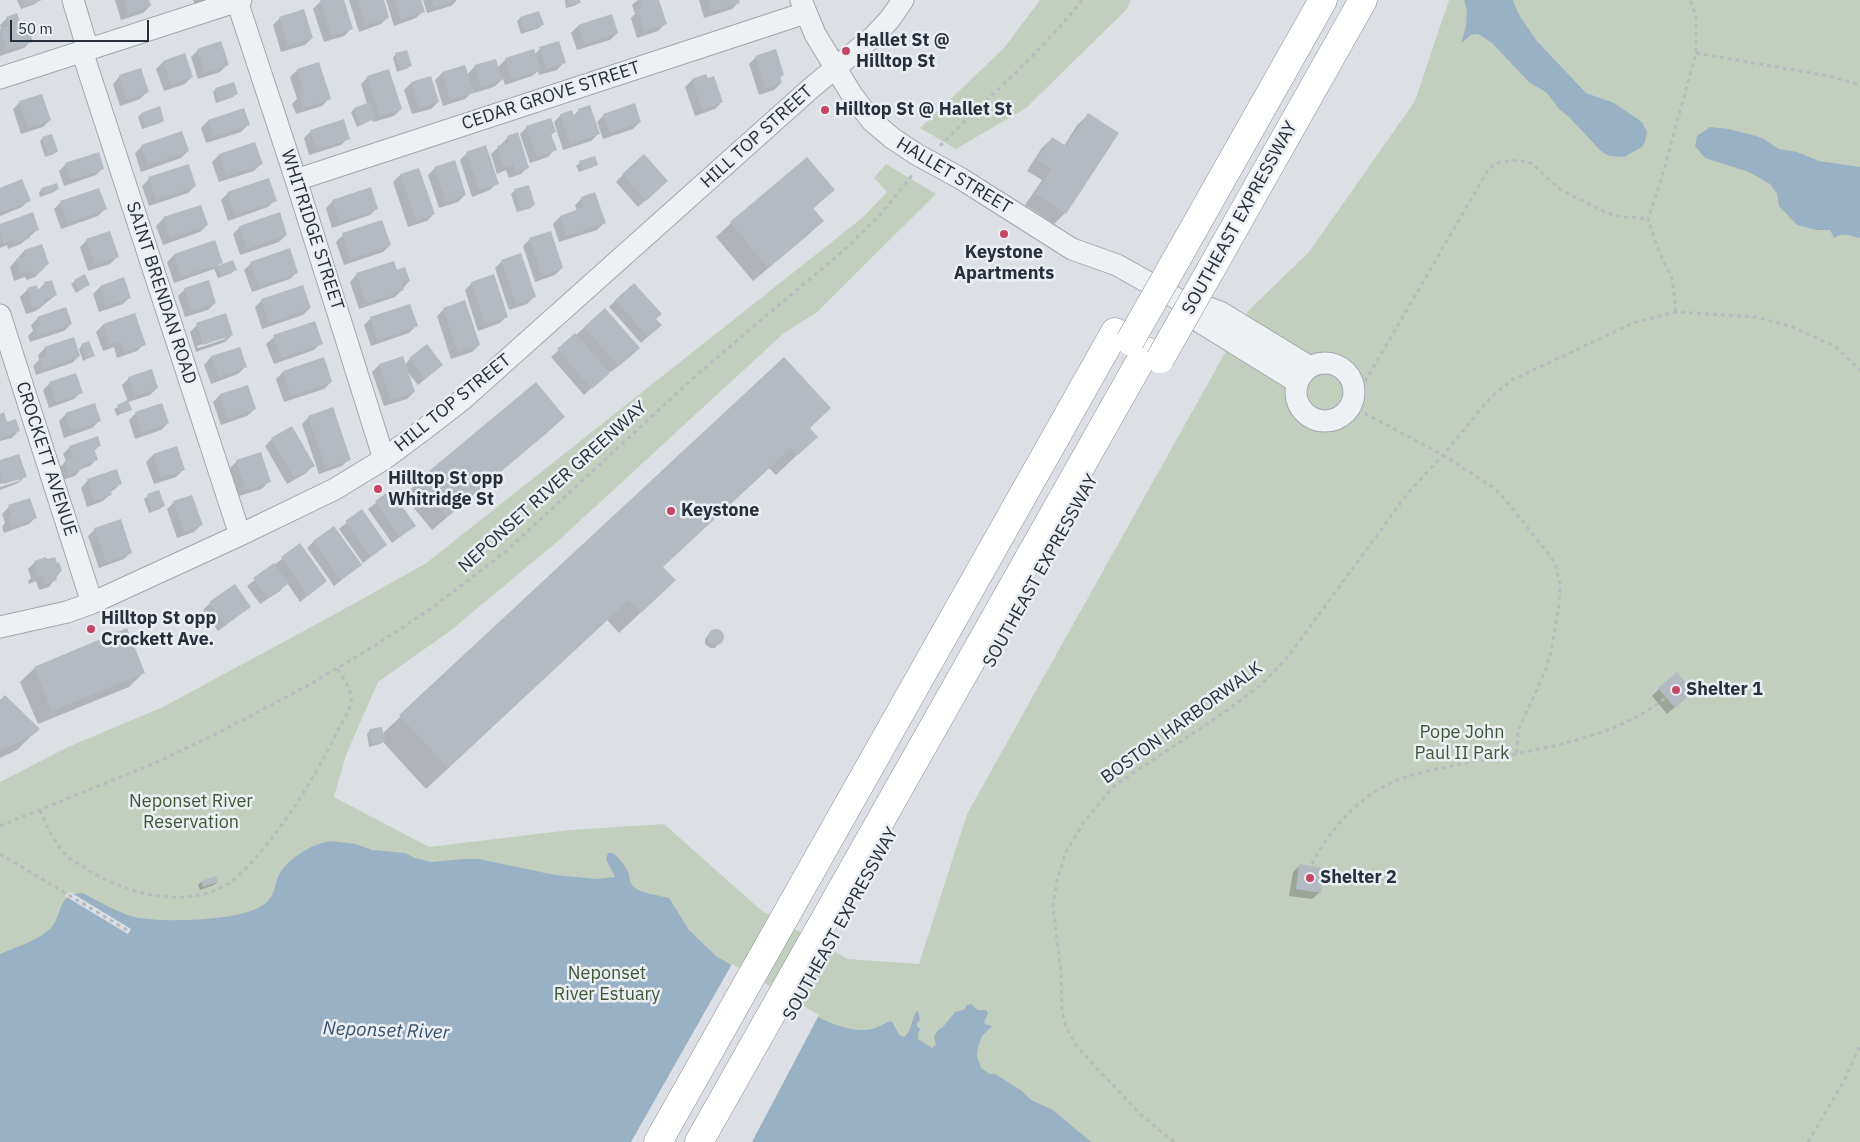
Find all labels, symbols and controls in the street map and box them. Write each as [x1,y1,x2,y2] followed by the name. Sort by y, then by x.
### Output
[12,10,151,42] scale bar
[18,19,53,38] text: 50 m
[856,30,950,72] place label: Hallet St @ Hilltop St
[840,45,852,57] marker: Hallet St @ Hilltop St
[459,57,643,135] street label: CEDAR GROVE STREET
[697,81,817,193] street label: HILL TOP STREET
[835,99,1012,121] place label: Hilltop St @ Hallet St
[819,104,831,116] marker: Hilltop St @ Hallet St
[1178,118,1302,318] street label: SOUTHEAST EXPRESSWAY
[892,133,1016,219] street label: HALLET STREET
[276,147,348,313] street label: WHITRIDGE STREET
[121,199,201,387] street label: SAINT BRENDAN ROAD
[998,228,1010,240] marker: Keystone Apartments
[954,242,1054,284] place label: Keystone Apartments
[390,349,516,457] street label: HILL TOP STREET
[11,379,81,539] street label: CROCKETT AVENUE
[454,397,652,577] street label: NEPONSET RIVER GREENWAY
[388,468,503,510] place label: Hilltop St opp Whitridge St
[979,471,1103,671] street label: SOUTHEAST EXPRESSWAY
[372,483,384,495] marker: Hilltop St opp Whitridge St
[681,500,759,522] place label: Keystone
[665,505,677,517] marker: Keystone
[101,608,216,650] place label: Hilltop St opp Crockett Ave.
[85,623,97,635] marker: Hilltop St opp Crockett Ave.
[1097,657,1267,789] street label: BOSTON HARBORWALK
[1686,679,1763,701] place label: Shelter 1
[1670,684,1682,696] marker: Shelter 1
[1415,722,1509,764] park label: Pope John Paul II Park
[129,791,253,834] park label: Neponset River Reservation
[779,824,903,1024] street label: SOUTHEAST EXPRESSWAY
[1320,867,1397,889] place label: Shelter 2
[1304,872,1316,884] marker: Shelter 2
[554,963,660,1006] park label: Neponset River Estuary
[322,1017,450,1045] water label: Neponset River

